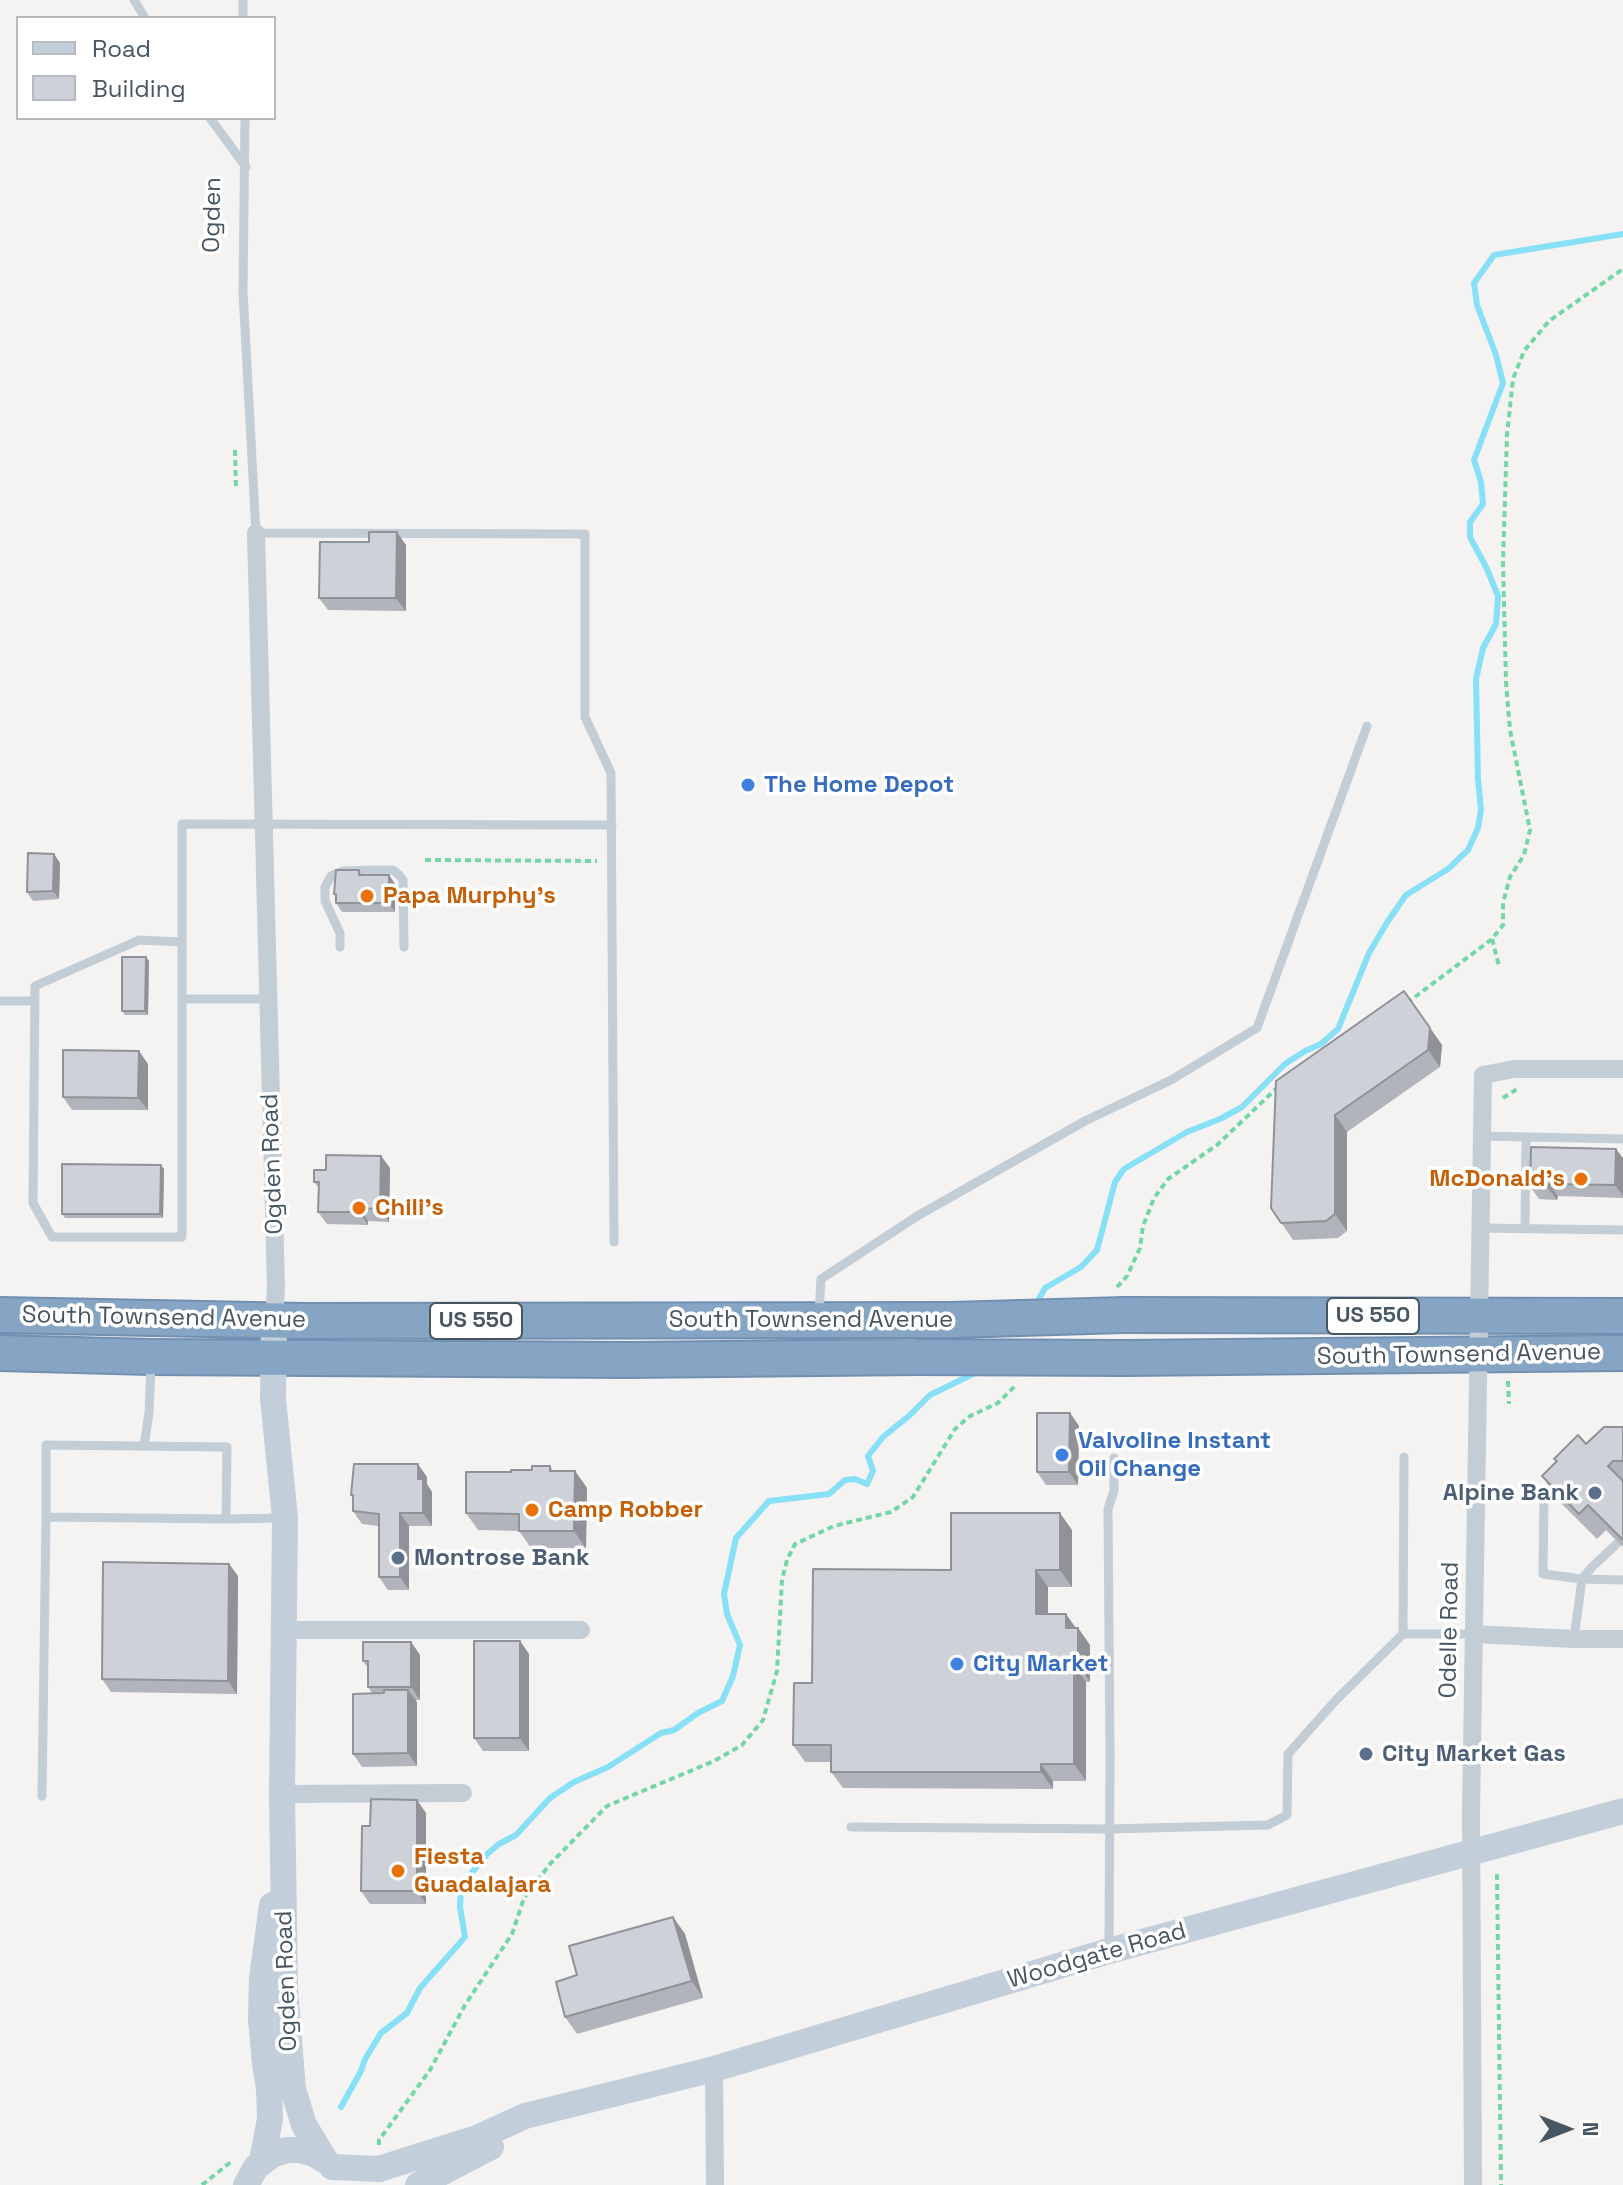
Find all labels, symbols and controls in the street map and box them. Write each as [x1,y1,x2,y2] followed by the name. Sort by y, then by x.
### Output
[16,16,276,120] legend
[92,33,151,64] text: Road
[92,73,186,104] text: Building
[198,177,228,253] street label: Ogden
[764,771,954,799] place label: The Home Depot
[739,776,757,794] marker: The Home Depot
[383,882,556,910] place label: Papa Murphy's
[358,887,376,905] marker: Papa Murphy's
[256,1093,290,1235] street label: Ogden Road
[1429,1165,1565,1193] place label: McDonald's
[1572,1170,1590,1188] marker: McDonald's
[375,1194,444,1222] place label: Chili's
[350,1199,368,1217] marker: Chili's
[1327,1298,1419,1334] road number: US 550
[22,1301,306,1335] street label: South Townsend Avenue
[430,1303,522,1339] road number: US 550
[669,1306,953,1334] street label: South Townsend Avenue
[1317,1338,1601,1372] street label: South Townsend Avenue
[1078,1427,1271,1483] place label: Valvoline Instant Oil Change
[1053,1446,1071,1464] marker: Valvoline Instant Oil Change
[1443,1479,1579,1507] place label: Alpine Bank
[1586,1484,1604,1502] marker: Alpine Bank
[548,1496,703,1524] place label: Camp Robber
[523,1501,541,1519] marker: Camp Robber
[414,1544,590,1572] place label: Montrose Bank
[389,1549,407,1567] marker: Montrose Bank
[1434,1561,1466,1699] street label: Odelle Road
[973,1650,1108,1678] place label: City Market
[948,1655,966,1673] marker: City Market
[1382,1740,1566,1768] place label: City Market Gas
[1357,1745,1375,1763] marker: City Market Gas
[414,1843,551,1899] place label: Fiesta Guadalajara
[389,1862,407,1880] marker: Fiesta Guadalajara
[270,1910,304,2052] street label: Ogden Road
[1005,1917,1189,1995] street label: Woodgate Road
[1527,2089,1607,2169] north arrow
[1577,2122,1605,2136] text: N

